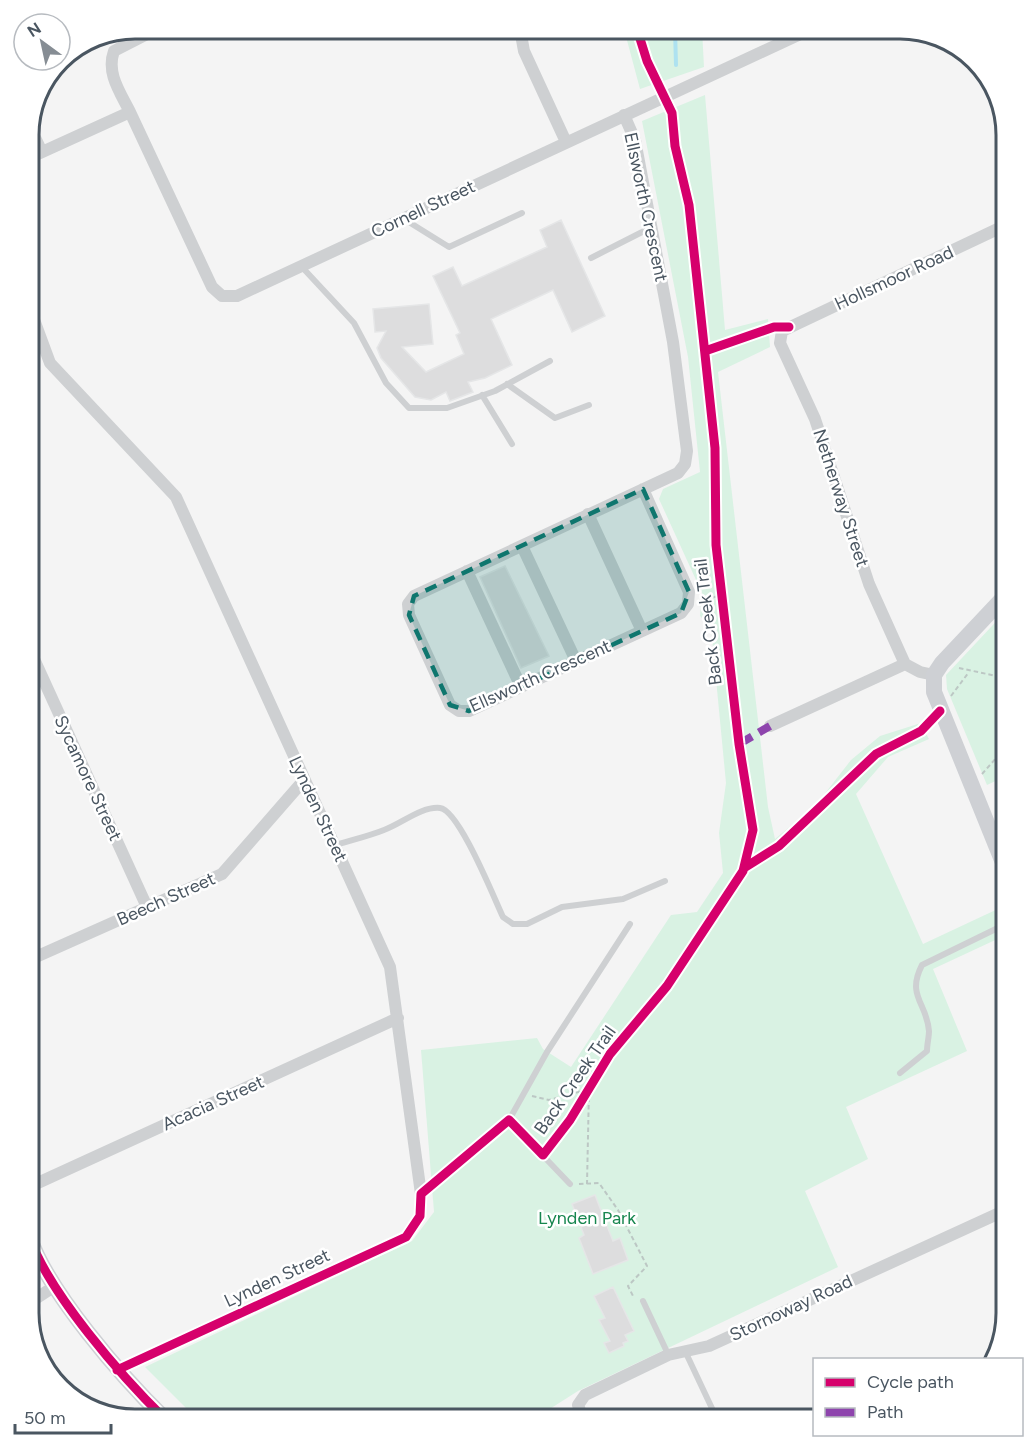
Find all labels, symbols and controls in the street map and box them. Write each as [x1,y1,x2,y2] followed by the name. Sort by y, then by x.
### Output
[12,12,72,72] north arrow
[24,19,44,41] text: N
[619,130,673,284] street label: Ellsworth Crescent
[368,175,479,243] street label: Cornell Street
[831,241,957,315] street label: Hollsmoor Road
[808,426,874,570] street label: Netherway Street
[689,557,727,687] street label: Back Creek Trail
[466,635,614,717] street label: Ellsworth Crescent
[49,712,127,844] street label: Sycamore Street
[284,753,352,866] street label: Lynden Street
[113,867,219,930] street label: Beech Street
[529,1021,621,1139] street label: Back Creek Trail
[159,1071,267,1135] street label: Acacia Street
[538,1207,636,1229] park label: Lynden Park
[221,1244,334,1312] street label: Lynden Street
[726,1270,856,1346] street label: Stornoway Road
[813,1358,1023,1436] legend
[867,1371,954,1393] text: Cycle path
[15,1397,111,1435] scale bar
[867,1401,903,1423] text: Path
[24,1407,66,1429] text: 50 m

